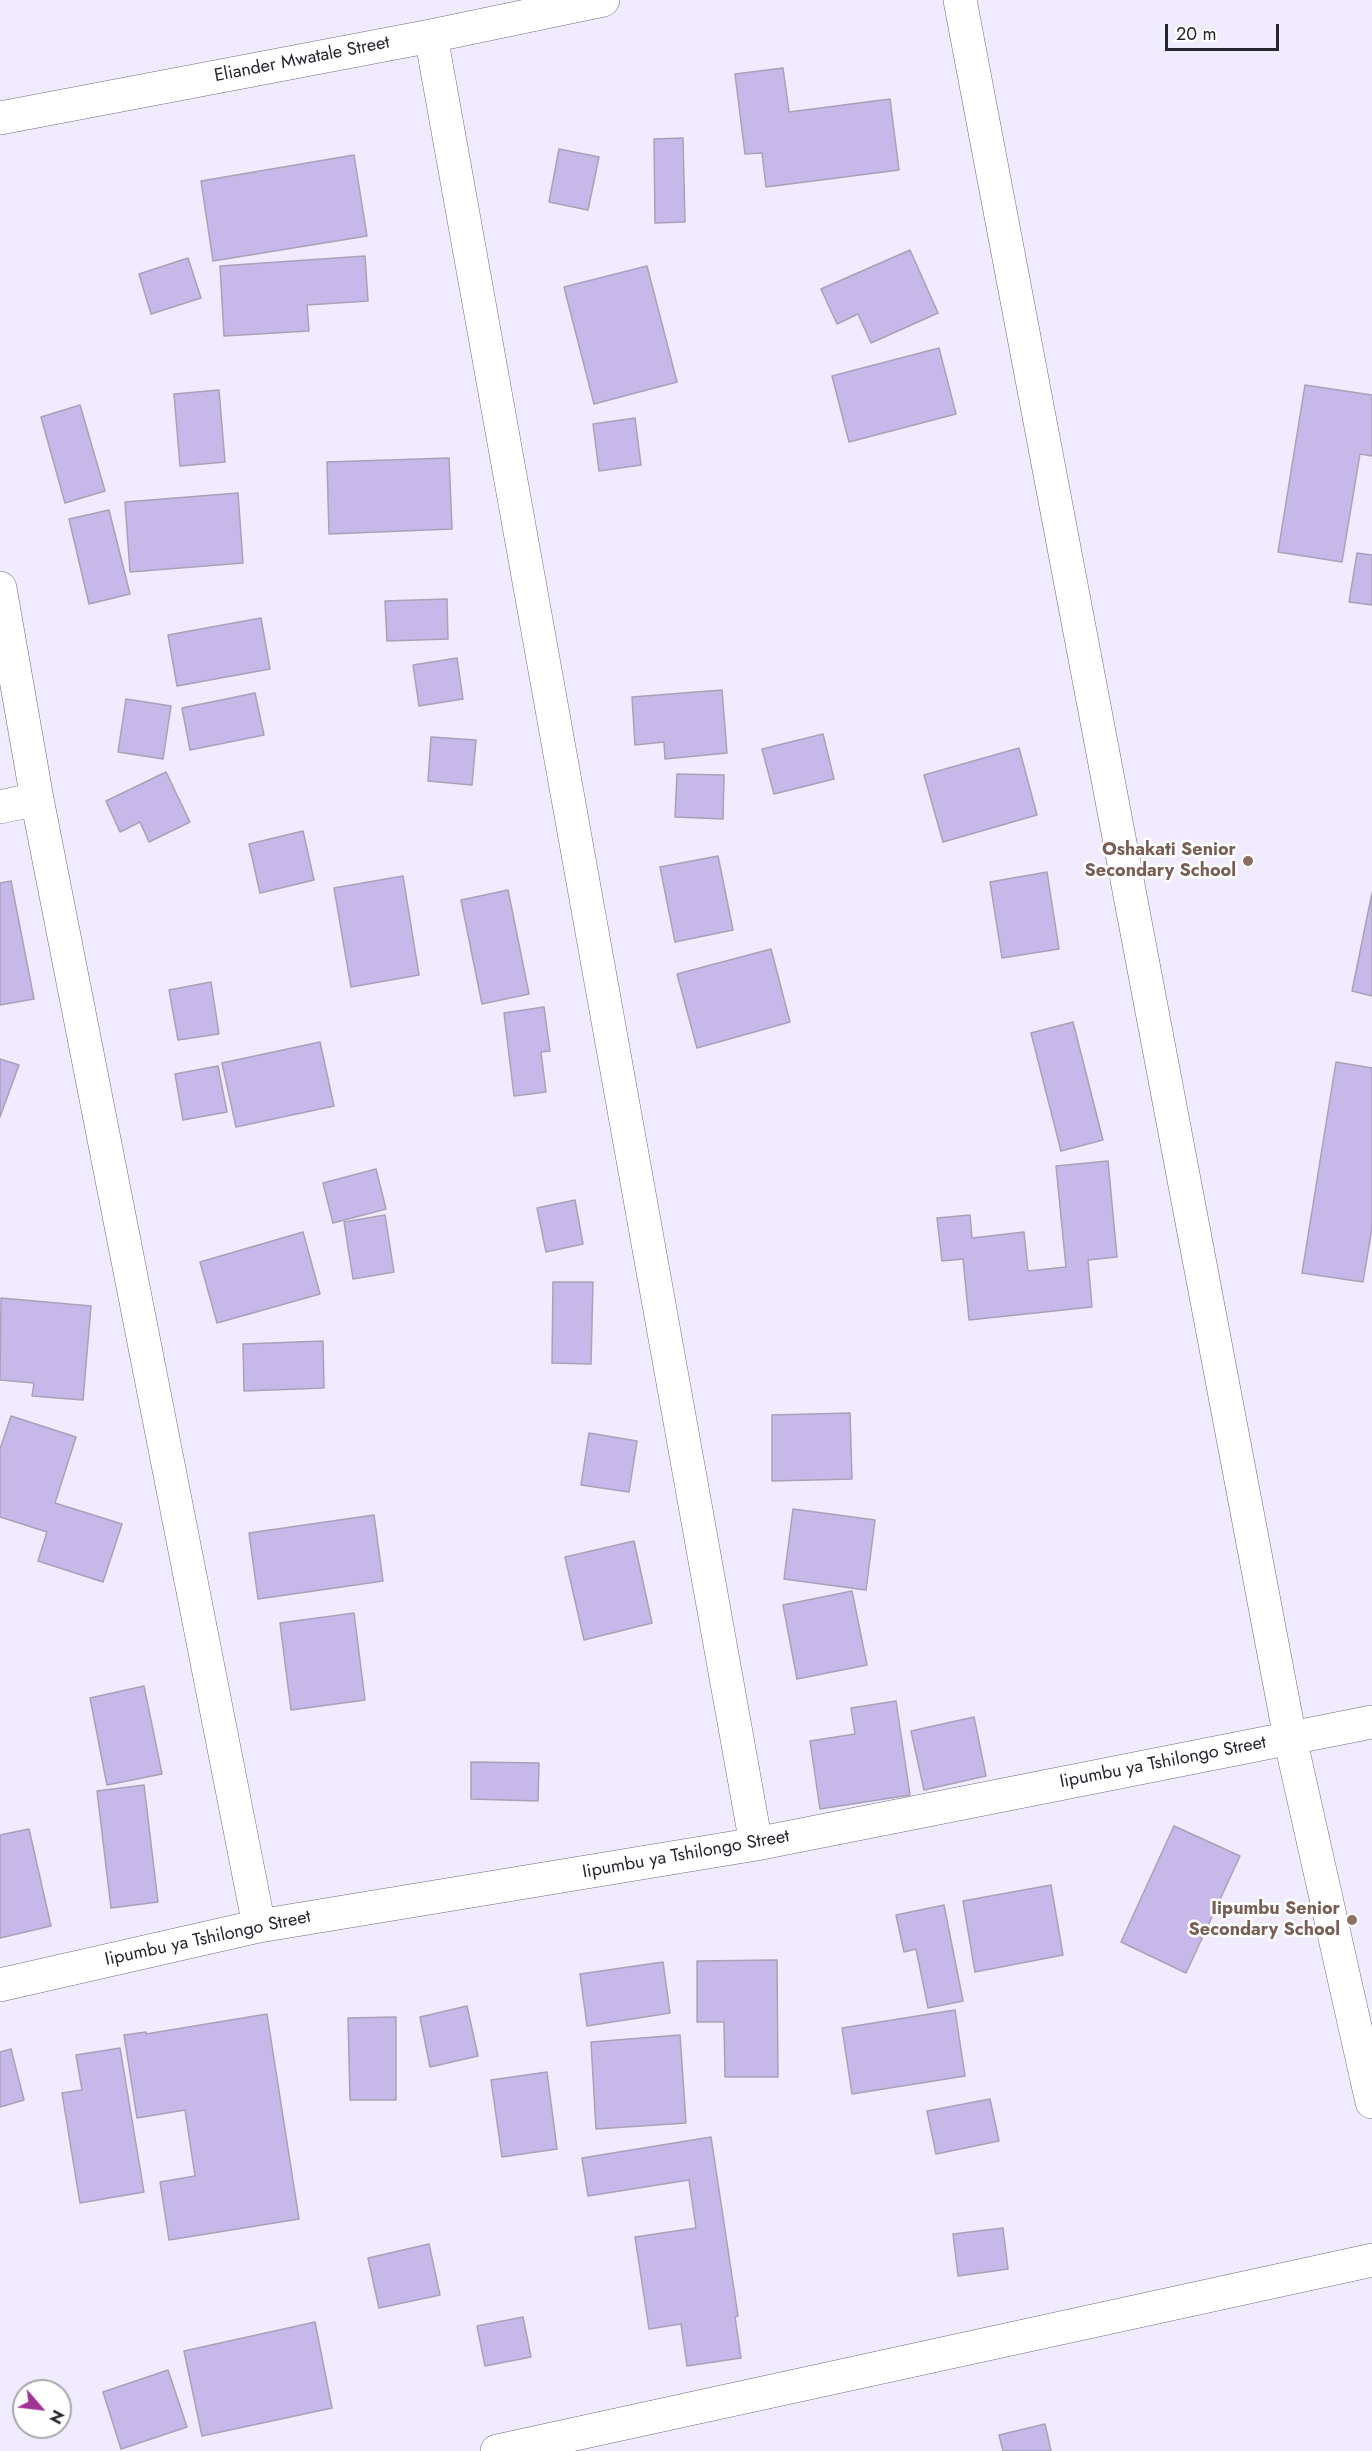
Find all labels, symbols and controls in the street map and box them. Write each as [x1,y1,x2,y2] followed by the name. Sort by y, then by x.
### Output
[1168,12,1282,50] scale bar
[1176,21,1216,47] text: 20 m
[213,32,391,88] street label: Eliander Mwatale Street
[1085,840,1236,882] place label: Oshakati Senior Secondary School
[1241,854,1255,868] marker: Oshakati Senior Secondary School
[1058,1732,1268,1794] street label: Iipumbu ya Tshilongo Street
[581,1826,791,1884] street label: Iipumbu ya Tshilongo Street
[1189,1899,1340,1942] place label: Iipumbu Senior Secondary School
[103,1907,313,1971] street label: Iipumbu ya Tshilongo Street
[1345,1913,1359,1927] marker: Iipumbu Senior Secondary School
[12,2379,72,2439] north arrow
[43,2406,70,2428] text: N

